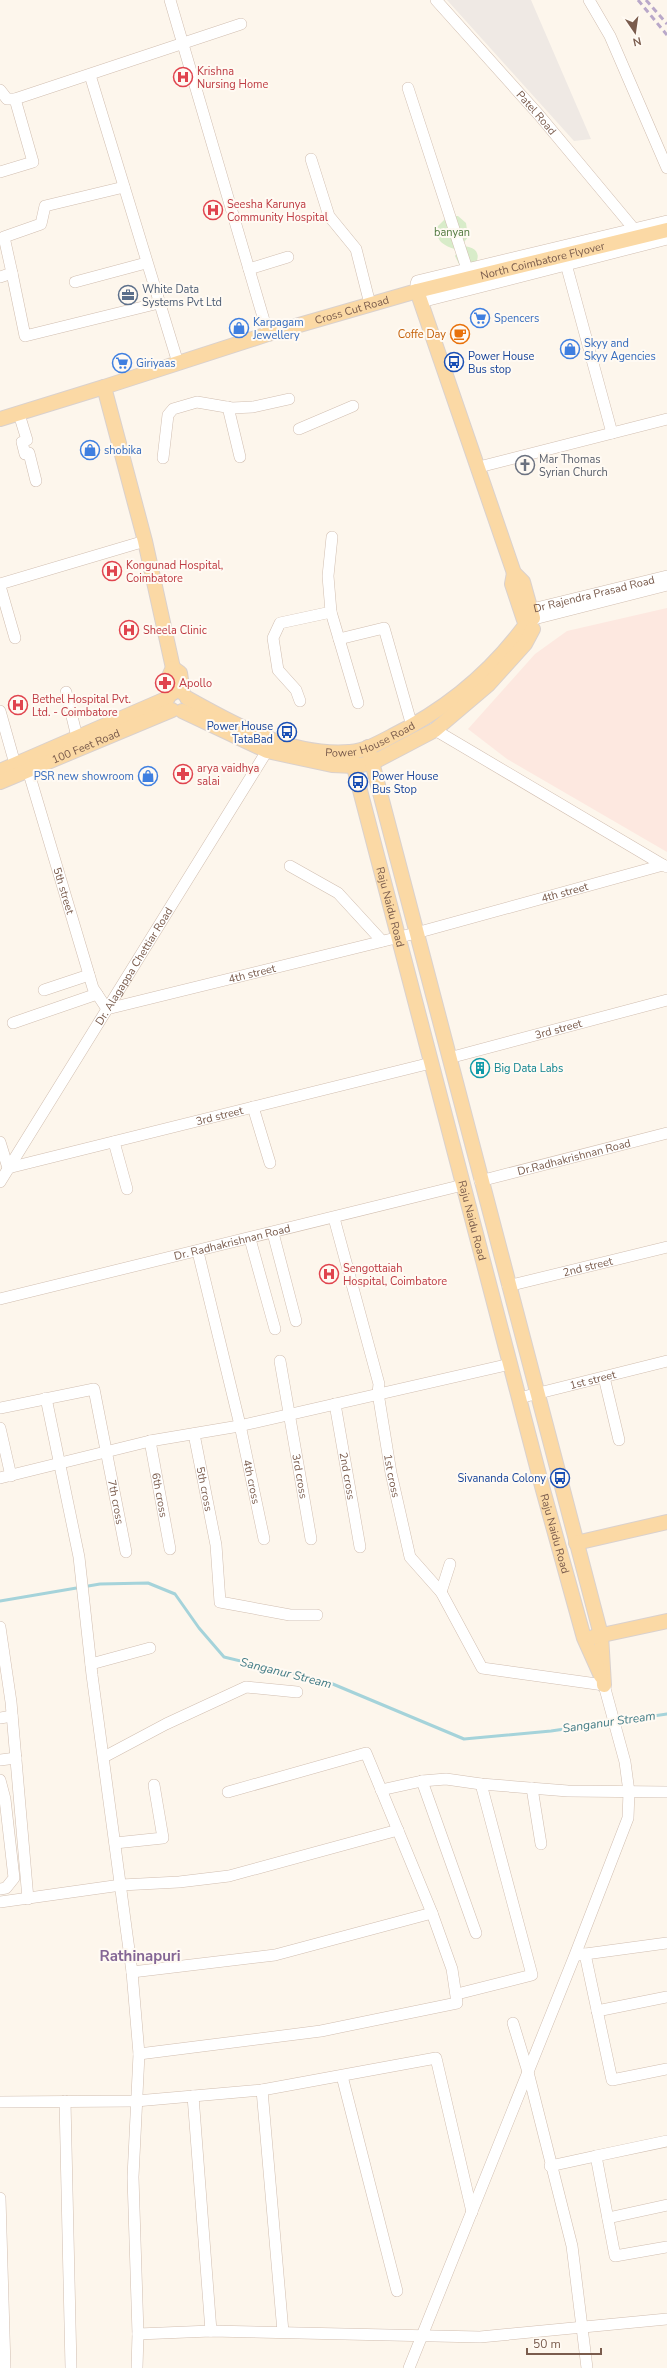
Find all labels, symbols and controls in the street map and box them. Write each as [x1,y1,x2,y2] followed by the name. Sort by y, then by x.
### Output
[615,12,655,52] north arrow
[631,33,643,49] text: N
[197,64,268,92] place label: Krishna Nursing Home
[172,66,194,88] hospital icon: Krishna Nursing Home
[513,87,560,138] street label: Patel Road
[227,197,329,225] place label: Seesha Karunya Community Hospital
[202,199,224,221] hospital icon: Seesha Karunya Community Hospital
[434,225,470,240] park label: banyan
[479,238,606,283] street label: North Coimbatore Flyover
[142,282,222,310] place label: White Data Systems Pvt Ltd
[117,284,139,306] office icon: White Data Systems Pvt Ltd
[313,292,391,328] street label: Cross Cut Road
[469,307,491,329] supermarket icon: Spencers
[494,311,539,326] place label: Spencers
[252,315,304,343] place label: Karpagam Jewellery
[228,317,250,339] shop icon: Karpagam Jewellery
[449,323,471,345] cafe icon: Coffe Day
[398,327,446,342] place label: Coffe Day
[584,336,656,364] place label: Skyy and Skyy Agencies
[559,338,581,360] shop icon: Skyy and Skyy Agencies
[468,349,534,377] place label: Power House Bus stop
[443,351,465,373] bus stop icon: Power House Bus stop
[111,352,133,374] supermarket icon: Giriyaas
[136,356,176,371] place label: Giriyaas
[79,439,101,461] shop icon: shobika
[104,443,142,458] place label: shobika
[539,452,608,480] place label: Mar Thomas Syrian Church
[514,454,536,476] church icon: Mar Thomas Syrian Church
[126,558,223,586] place label: Kongunad Hospital, Coimbatore
[101,560,123,582] hospital icon: Kongunad Hospital, Coimbatore
[532,572,656,616] street label: Dr Rajendra Prasad Road
[118,619,140,641] hospital icon: Sheela Clinic
[143,623,207,638] place label: Sheela Clinic
[154,672,176,694] pharmacy icon: Apollo
[179,676,212,691] place label: Apollo
[32,692,131,720] place label: Bethel Hospital Pvt. Ltd. - Coimbatore
[7,694,29,716] hospital icon: Bethel Hospital Pvt. Ltd. - Coimbatore
[325,718,418,760] street label: Power House Road
[207,719,273,747] place label: Power House TataBad
[276,721,298,743] bus stop icon: Power House TataBad
[49,725,122,767] street label: 100 Feet Road
[197,761,259,789] place label: arya vaidhya salai
[172,763,194,785] pharmacy icon: arya vaidhya salai
[137,765,159,787] shop icon: PSR new showroom
[34,769,134,784] place label: PSR new showroom
[372,769,438,797] place label: Power House Bus Stop
[347,771,369,793] bus stop icon: Power House Bus Stop
[373,865,408,949] street label: Raju Naidu Road
[50,866,78,916] street label: 5th street
[539,878,590,906] street label: 4th street
[92,904,176,1028] street label: Dr. Alagappa Chettiar Road
[227,960,277,986] street label: 4th street
[533,1015,584,1042] street label: 3rd street
[469,1057,491,1079] building icon: Big Data Labs
[494,1061,563,1076] place label: Big Data Labs
[194,1102,245,1129] street label: 3rd street
[516,1135,632,1179] street label: Dr.Radhakrishnan Road
[455,1179,490,1262] street label: Raju Naidu Road
[172,1220,292,1263] street label: Dr. Radhakrishnan Road
[561,1253,614,1280] street label: 2nd street
[343,1261,447,1289] place label: Sengottaiah Hospital, Coimbatore
[318,1263,340,1285] hospital icon: Sengottaiah Hospital, Coimbatore
[568,1367,618,1393] street label: 1st street
[336,1451,359,1501] street label: 2nd cross
[289,1453,311,1500] street label: 3rd cross
[381,1453,404,1499] street label: 1st cross
[240,1458,264,1505] street label: 4th cross
[193,1465,217,1513] street label: 5th cross
[549,1467,571,1489] bus stop icon: Sivananda Colony
[149,1471,172,1519] street label: 6th cross
[458,1471,546,1486] place label: Sivananda Colony
[104,1478,128,1526] street label: 7th cross
[537,1492,573,1575] street label: Raju Naidu Road
[239,1654,333,1692] water label: Sanganur Stream
[562,1708,656,1736] water label: Sanganur Stream
[99,1946,181,1966] district label: Rathinapuri
[527,2330,601,2356] scale bar
[533,2336,561,2352] text: 50 m

